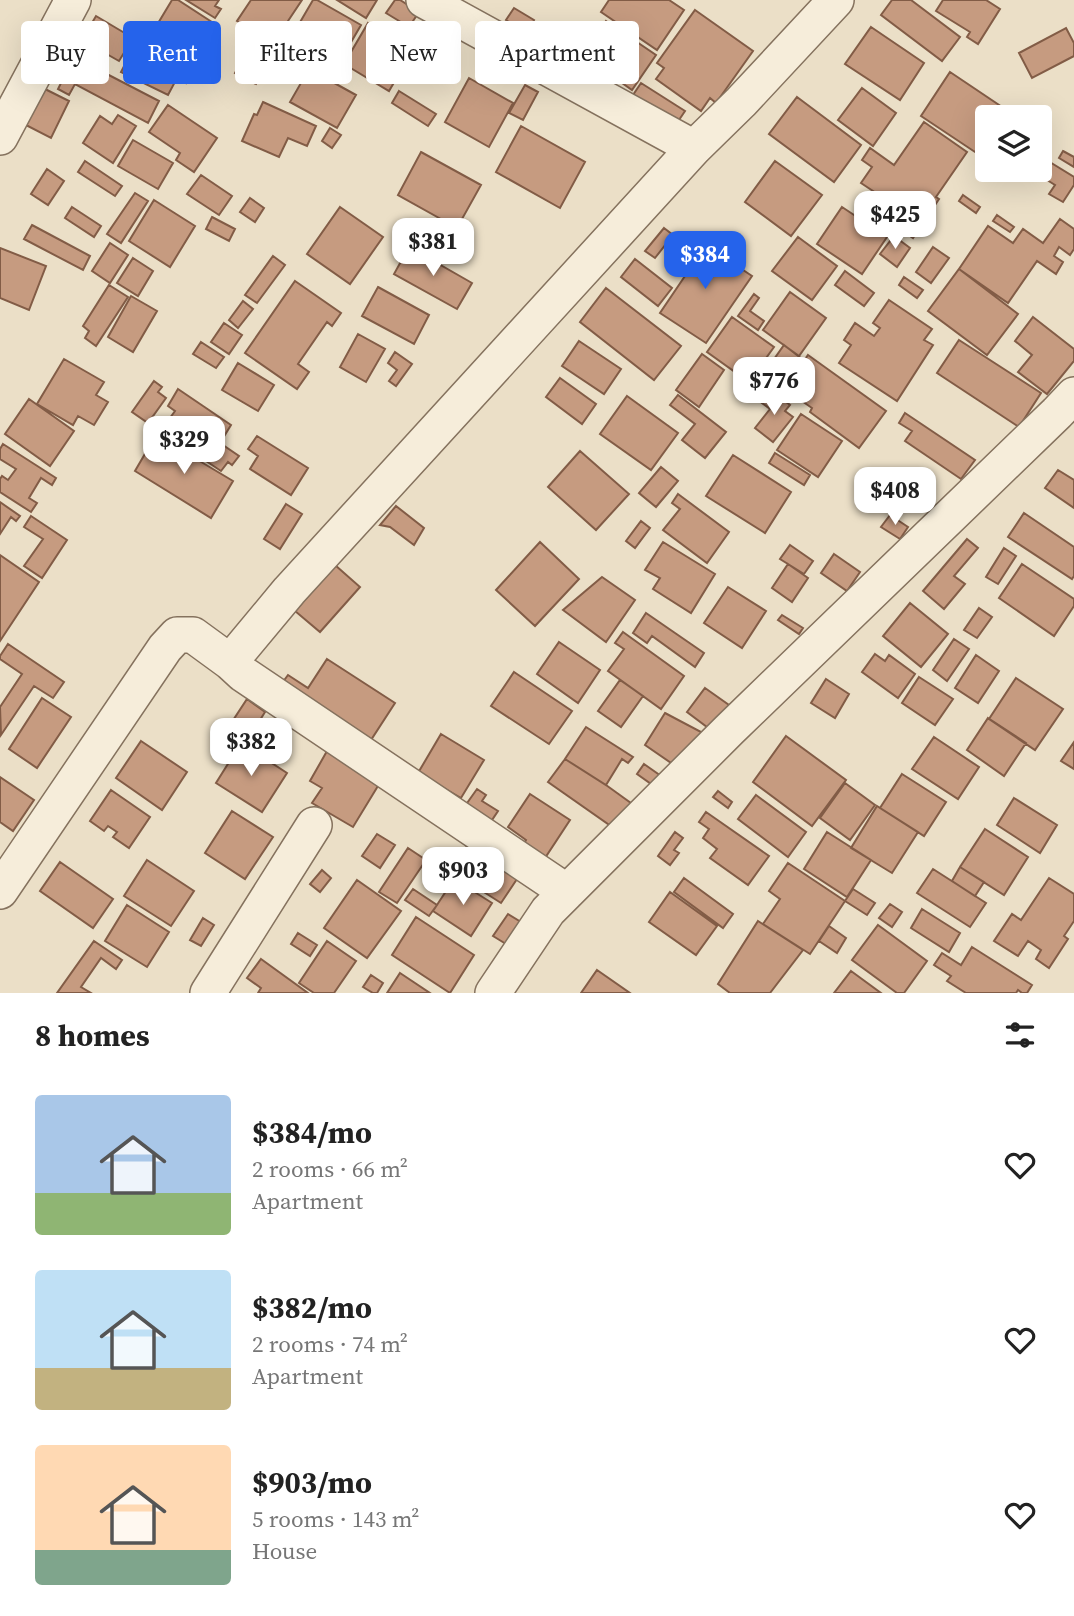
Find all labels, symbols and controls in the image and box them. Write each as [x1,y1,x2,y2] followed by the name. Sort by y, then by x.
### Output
[21,21,109,84] chip: Buy
[123,21,221,84] chip: Rent
[235,21,352,84] chip: Filters
[366,21,461,84] chip: New
[475,21,639,84] chip: Apartment
[975,105,1052,182] map controls
[975,105,1052,182] button: layers
[854,191,936,251] pin: $425
[870,198,920,230] text: $425
[392,218,474,278] pin: $381
[408,225,458,257] text: $381
[664,232,746,291] pin: $384
[680,238,730,270] text: $384
[733,358,815,417] pin: $776
[749,364,799,396] text: $776
[143,416,225,476] pin: $329
[159,423,209,455] text: $329
[854,468,936,527] pin: $408
[870,474,920,506] text: $408
[210,718,292,778] pin: $382
[226,725,276,757] text: $382
[422,848,504,907] pin: $903
[438,854,488,886] text: $903
[35,1015,150,1056] text: 8 homes
[1001,1016,1039,1054] icon: filters
[252,1112,372,1153] text: $384/mo
[91,1123,175,1207] icon: home
[1001,1146,1039,1184] icon: heart
[252,1153,408,1185] text: 2 rooms · 66 m²
[252,1185,363,1217] text: Apartment
[252,1287,372,1328] text: $382/mo
[91,1298,175,1382] icon: home
[1001,1321,1039,1359] icon: heart
[252,1328,408,1360] text: 2 rooms · 74 m²
[252,1360,363,1392] text: Apartment
[252,1462,372,1503] text: $903/mo
[91,1473,175,1557] icon: home
[1001,1496,1039,1534] icon: heart
[252,1503,419,1535] text: 5 rooms · 143 m²
[252,1535,317,1567] text: House

